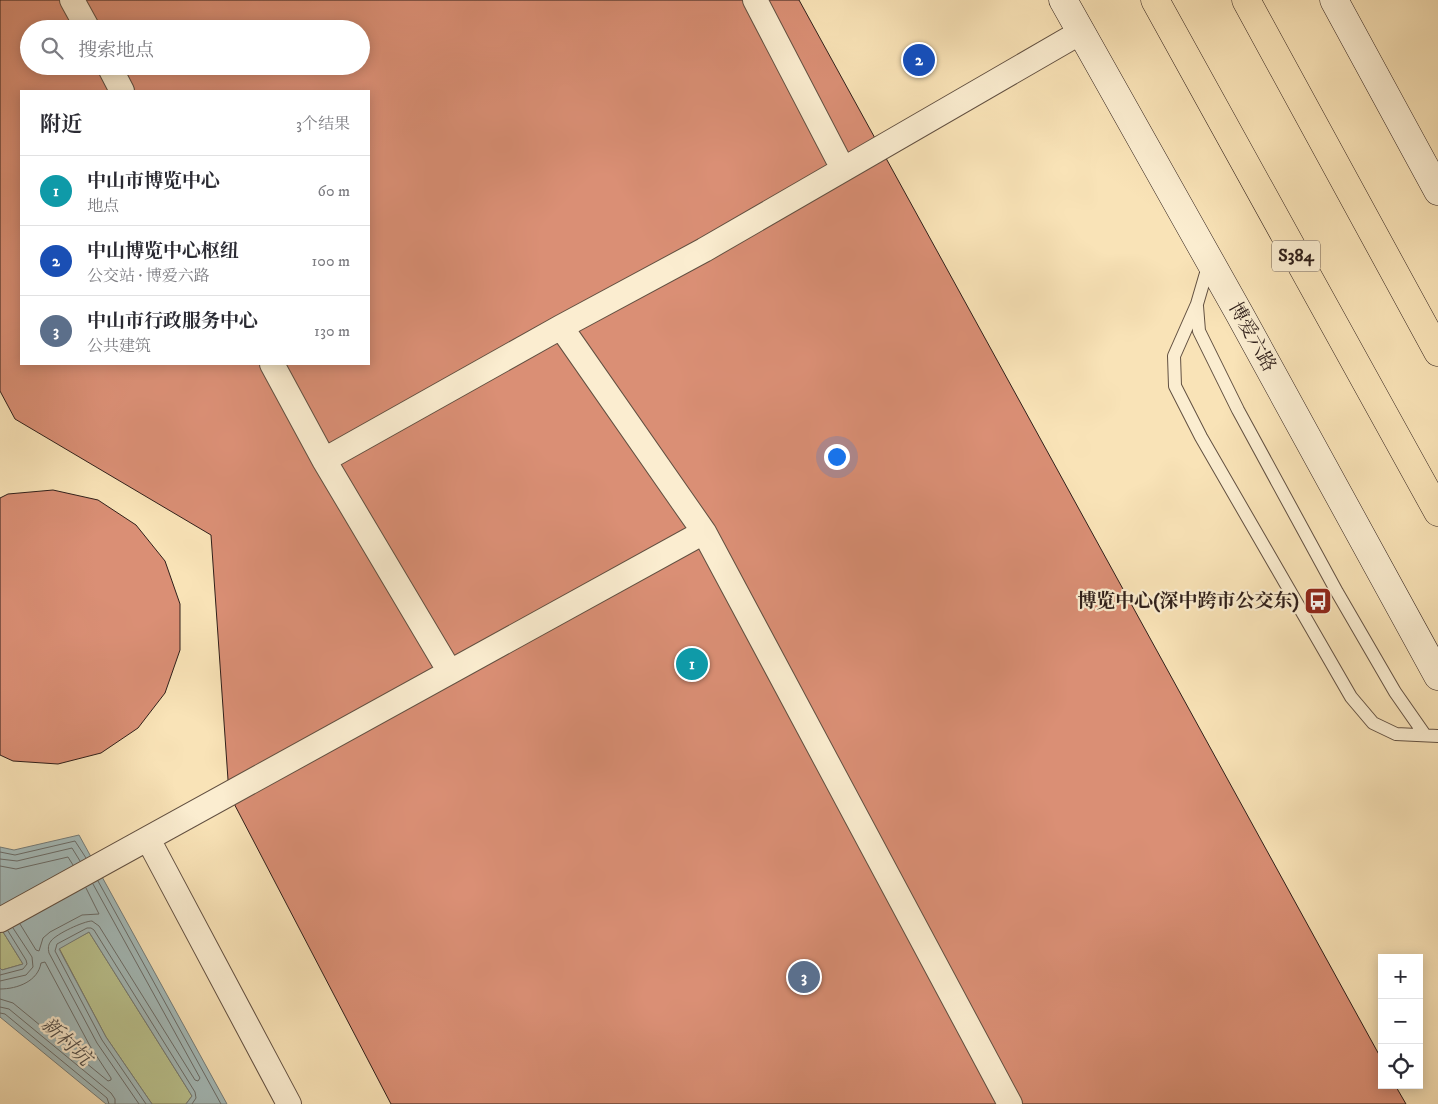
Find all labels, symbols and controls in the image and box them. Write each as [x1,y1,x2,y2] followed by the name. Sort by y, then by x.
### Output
[20,20,370,75] search box
[38,34,66,62] icon: search
[78,39,154,62] text: 搜索地点
[903,41,935,79] pin: 2
[40,112,82,138] text: 附近
[296,114,350,134] text: 3个结果
[87,170,220,193] text: 中山市博览中心
[53,181,59,201] text: 1
[318,181,350,201] text: 60 m
[87,196,119,216] text: 地点
[87,240,239,263] text: 中山博览中心枢纽
[1272,240,1320,272] road number: S384
[52,251,60,271] text: 2
[312,251,350,271] text: 100 m
[87,266,210,286] text: 公交站 · 博爱六路
[1224,298,1280,376] street label: 博爱六路
[87,310,258,333] text: 中山市行政服务中心
[53,321,59,341] text: 3
[314,321,350,341] text: 130 m
[87,336,151,356] text: 公共建筑
[824,444,850,470] your location
[1303,586,1333,616] bus stop icon: 博览中心(深中跨市公交东)
[1077,590,1299,613] place label: 博览中心(深中跨市公交东)
[676,645,708,683] pin: 1
[1378,954,1423,1089] map controls
[1378,954,1423,999] button: +
[788,958,820,996] pin: 3
[1378,999,1423,1044] button: −
[36,1012,99,1074] water label: 新村坑
[1378,1044,1423,1089] button: locate

